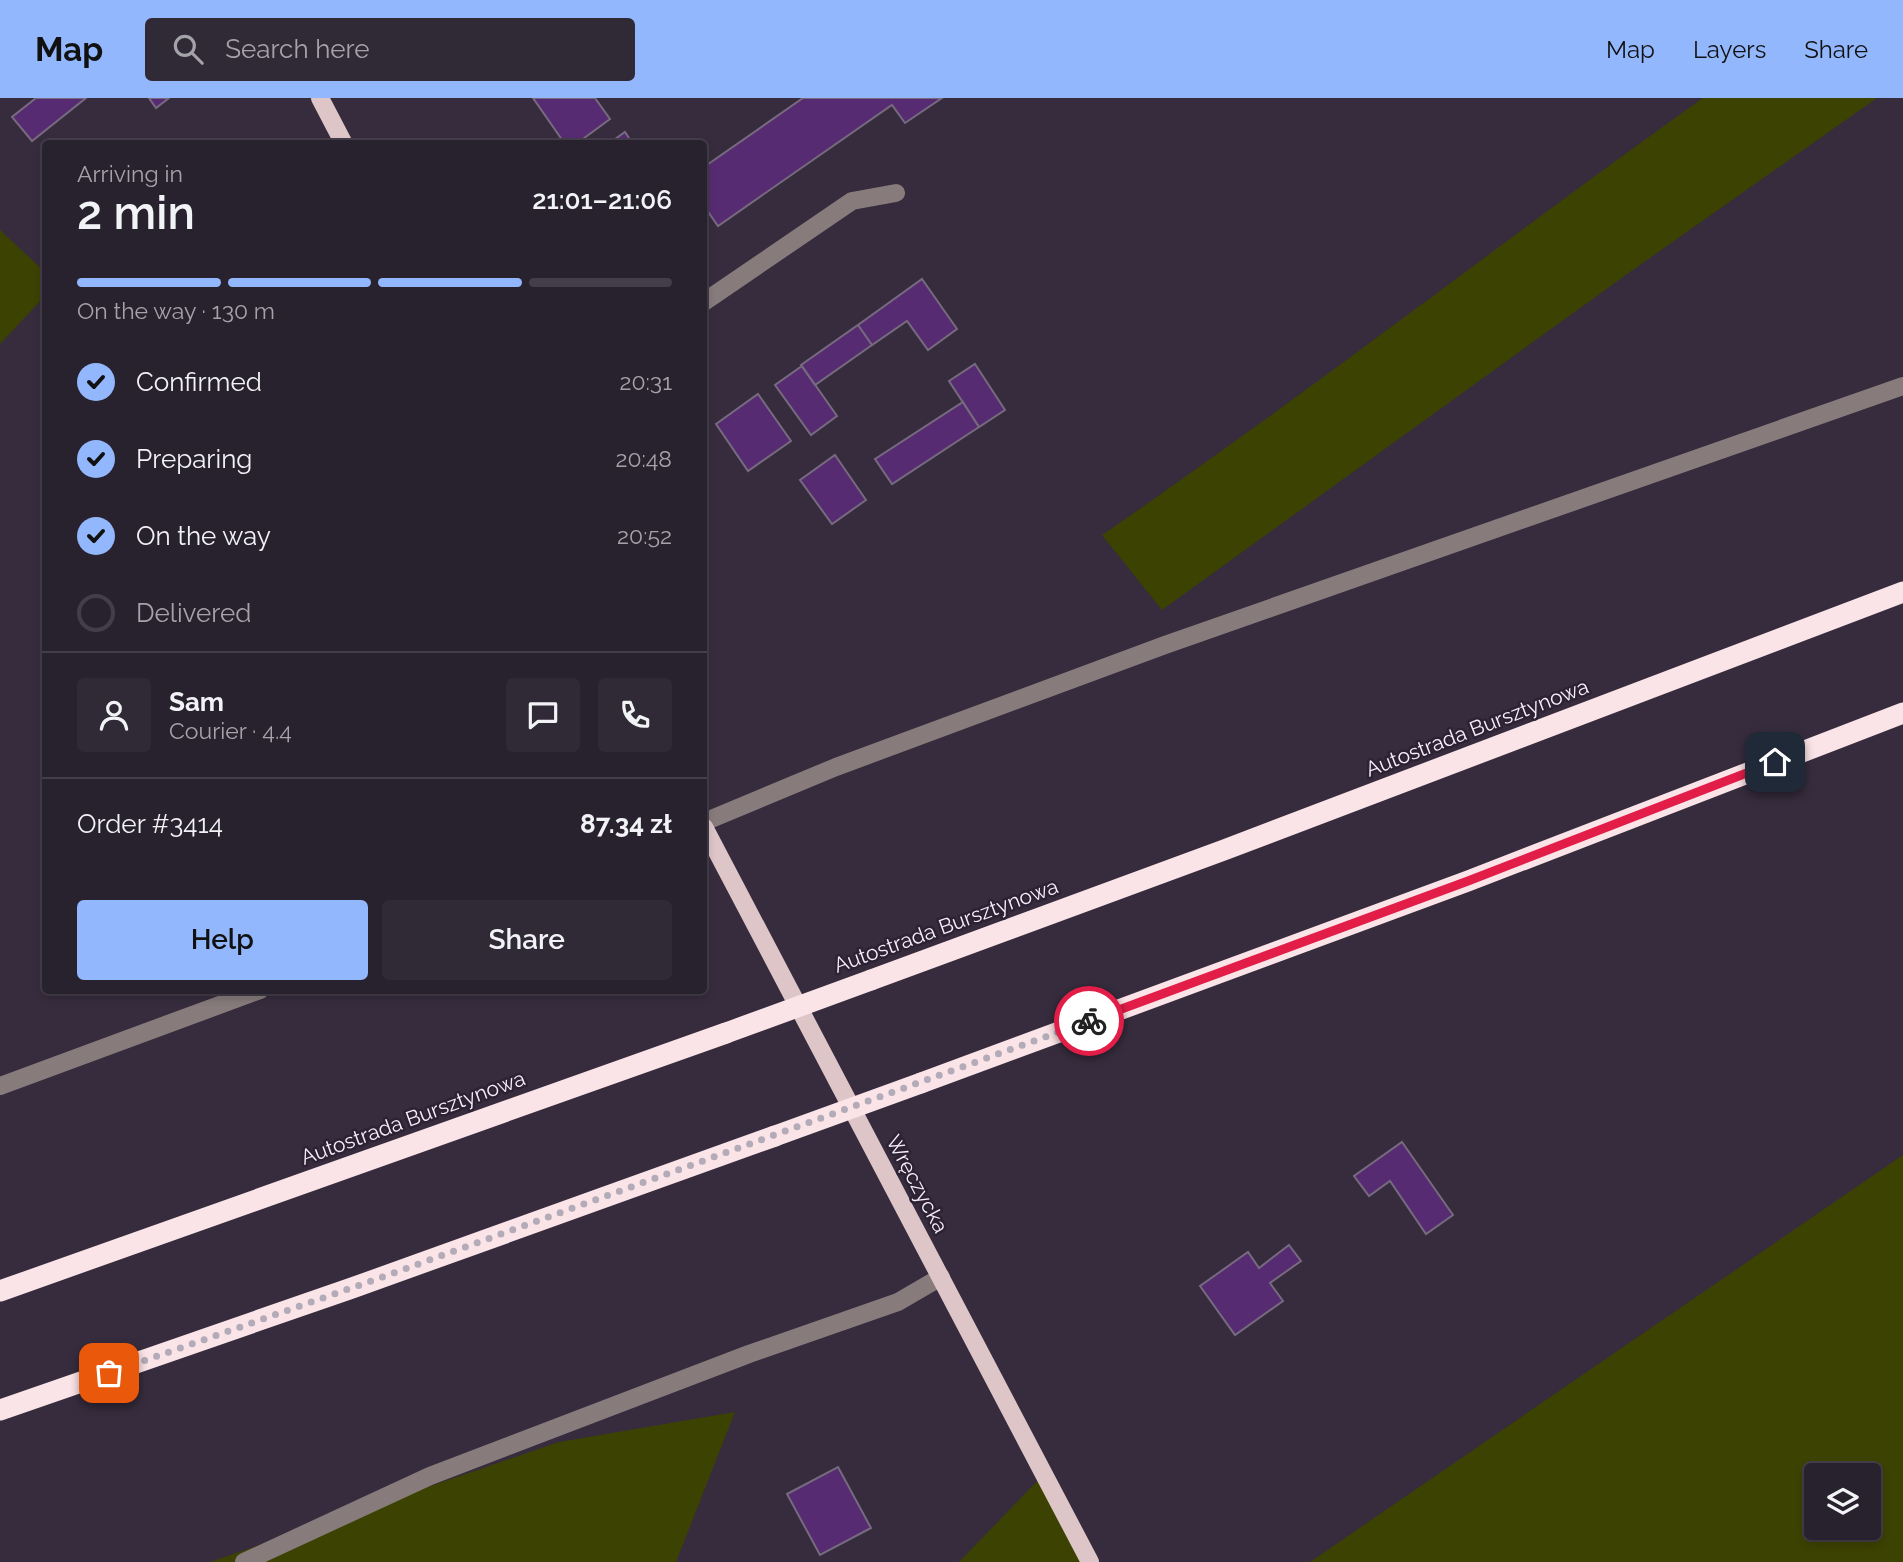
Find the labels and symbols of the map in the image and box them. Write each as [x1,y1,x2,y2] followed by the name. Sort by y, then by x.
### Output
[1362,673,1592,782] street label: Autostrada Bursztynowa
[1745,732,1805,792] pin
[830,873,1061,978] street label: Autostrada Bursztynowa
[1054,986,1124,1056] courier
[297,1065,528,1170] street label: Autostrada Bursztynowa
[881,1130,954,1237] street label: Wręczycka
[79,1343,139,1403] pin

